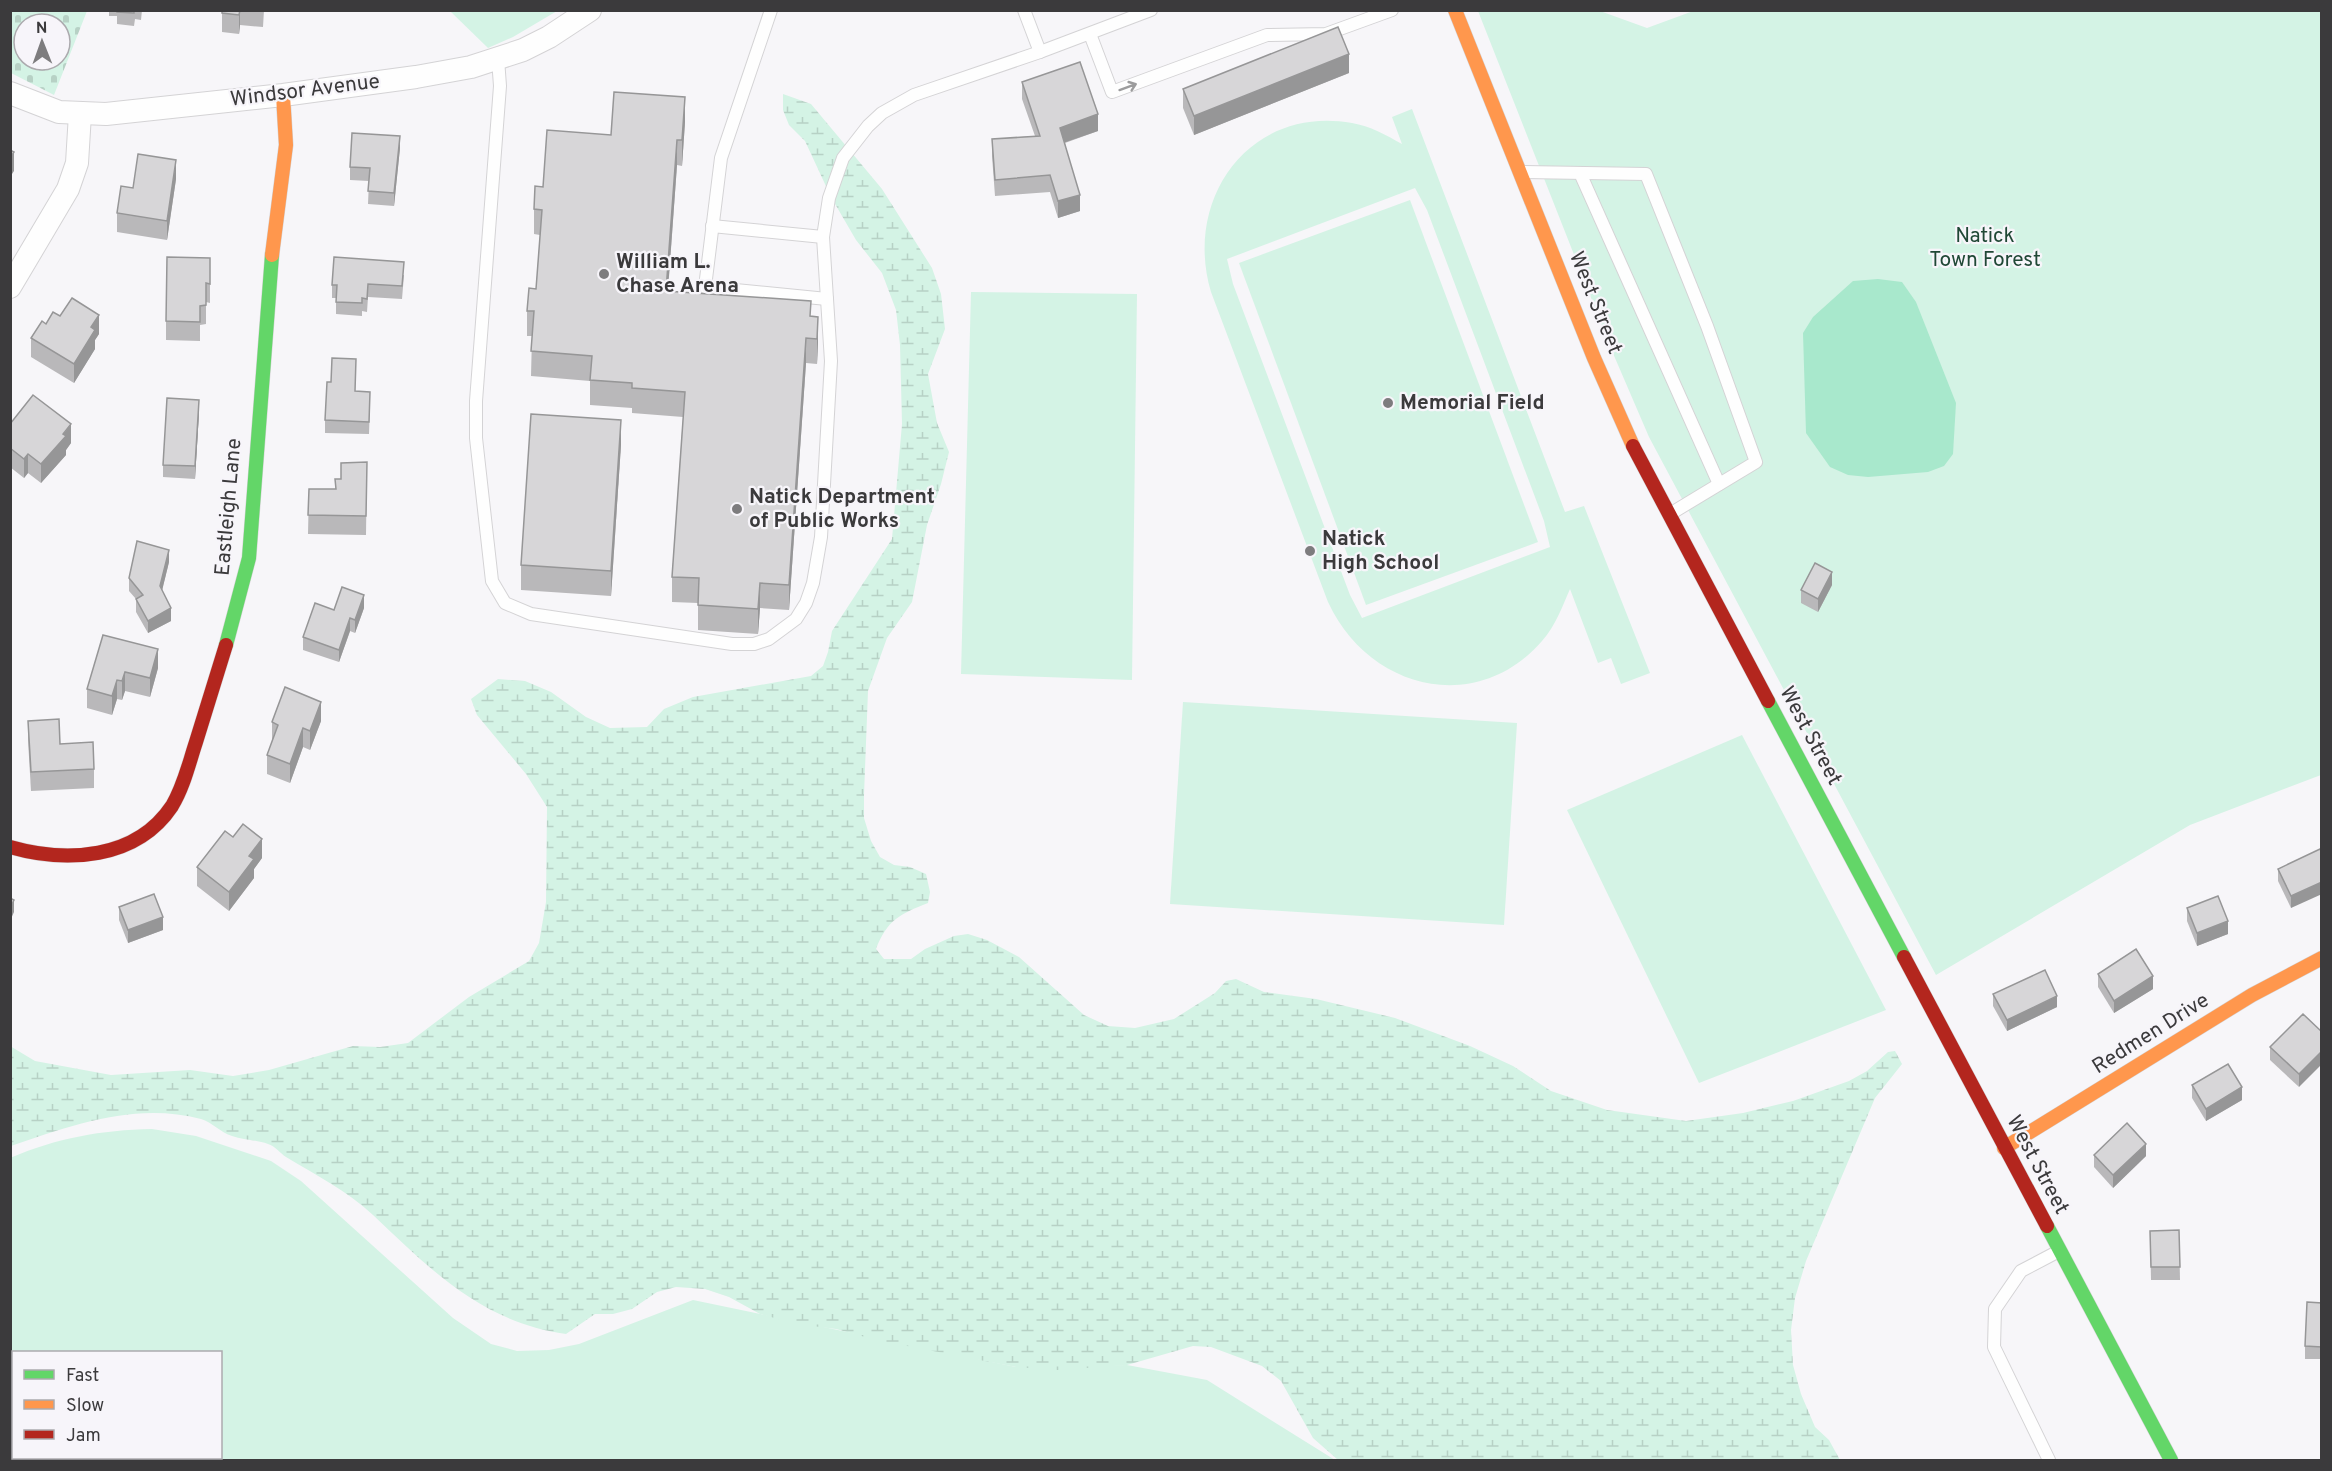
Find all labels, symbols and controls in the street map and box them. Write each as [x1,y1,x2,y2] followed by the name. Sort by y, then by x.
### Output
[12,12,72,72] north arrow
[36,19,48,39] text: N
[229,68,381,114] street label: Windsor Avenue
[1118,80,1137,91] one-way arrow
[1929,223,2041,274] park label: Natick Town Forest
[1562,248,1628,358] street label: West Street
[616,249,739,300] place label: William L. Chase Arena
[597,267,611,281] marker: William L. Chase Arena
[1400,390,1545,417] place label: Memorial Field
[1381,396,1395,410] marker: Memorial Field
[210,437,248,577] street label: Eastleigh Lane
[749,484,935,535] place label: Natick Department of Public Works
[730,502,744,516] marker: Natick Department of Public Works
[1322,526,1439,577] place label: Natick High School
[1303,544,1317,558] marker: Natick High School
[1773,682,1847,790] street label: West Street
[2087,987,2215,1081] street label: Redmen Drive
[2000,1111,2074,1219] street label: West Street
[12,1351,222,1459] legend
[66,1365,99,1388] text: Fast
[66,1395,104,1418] text: Slow
[66,1425,101,1448] text: Jam

